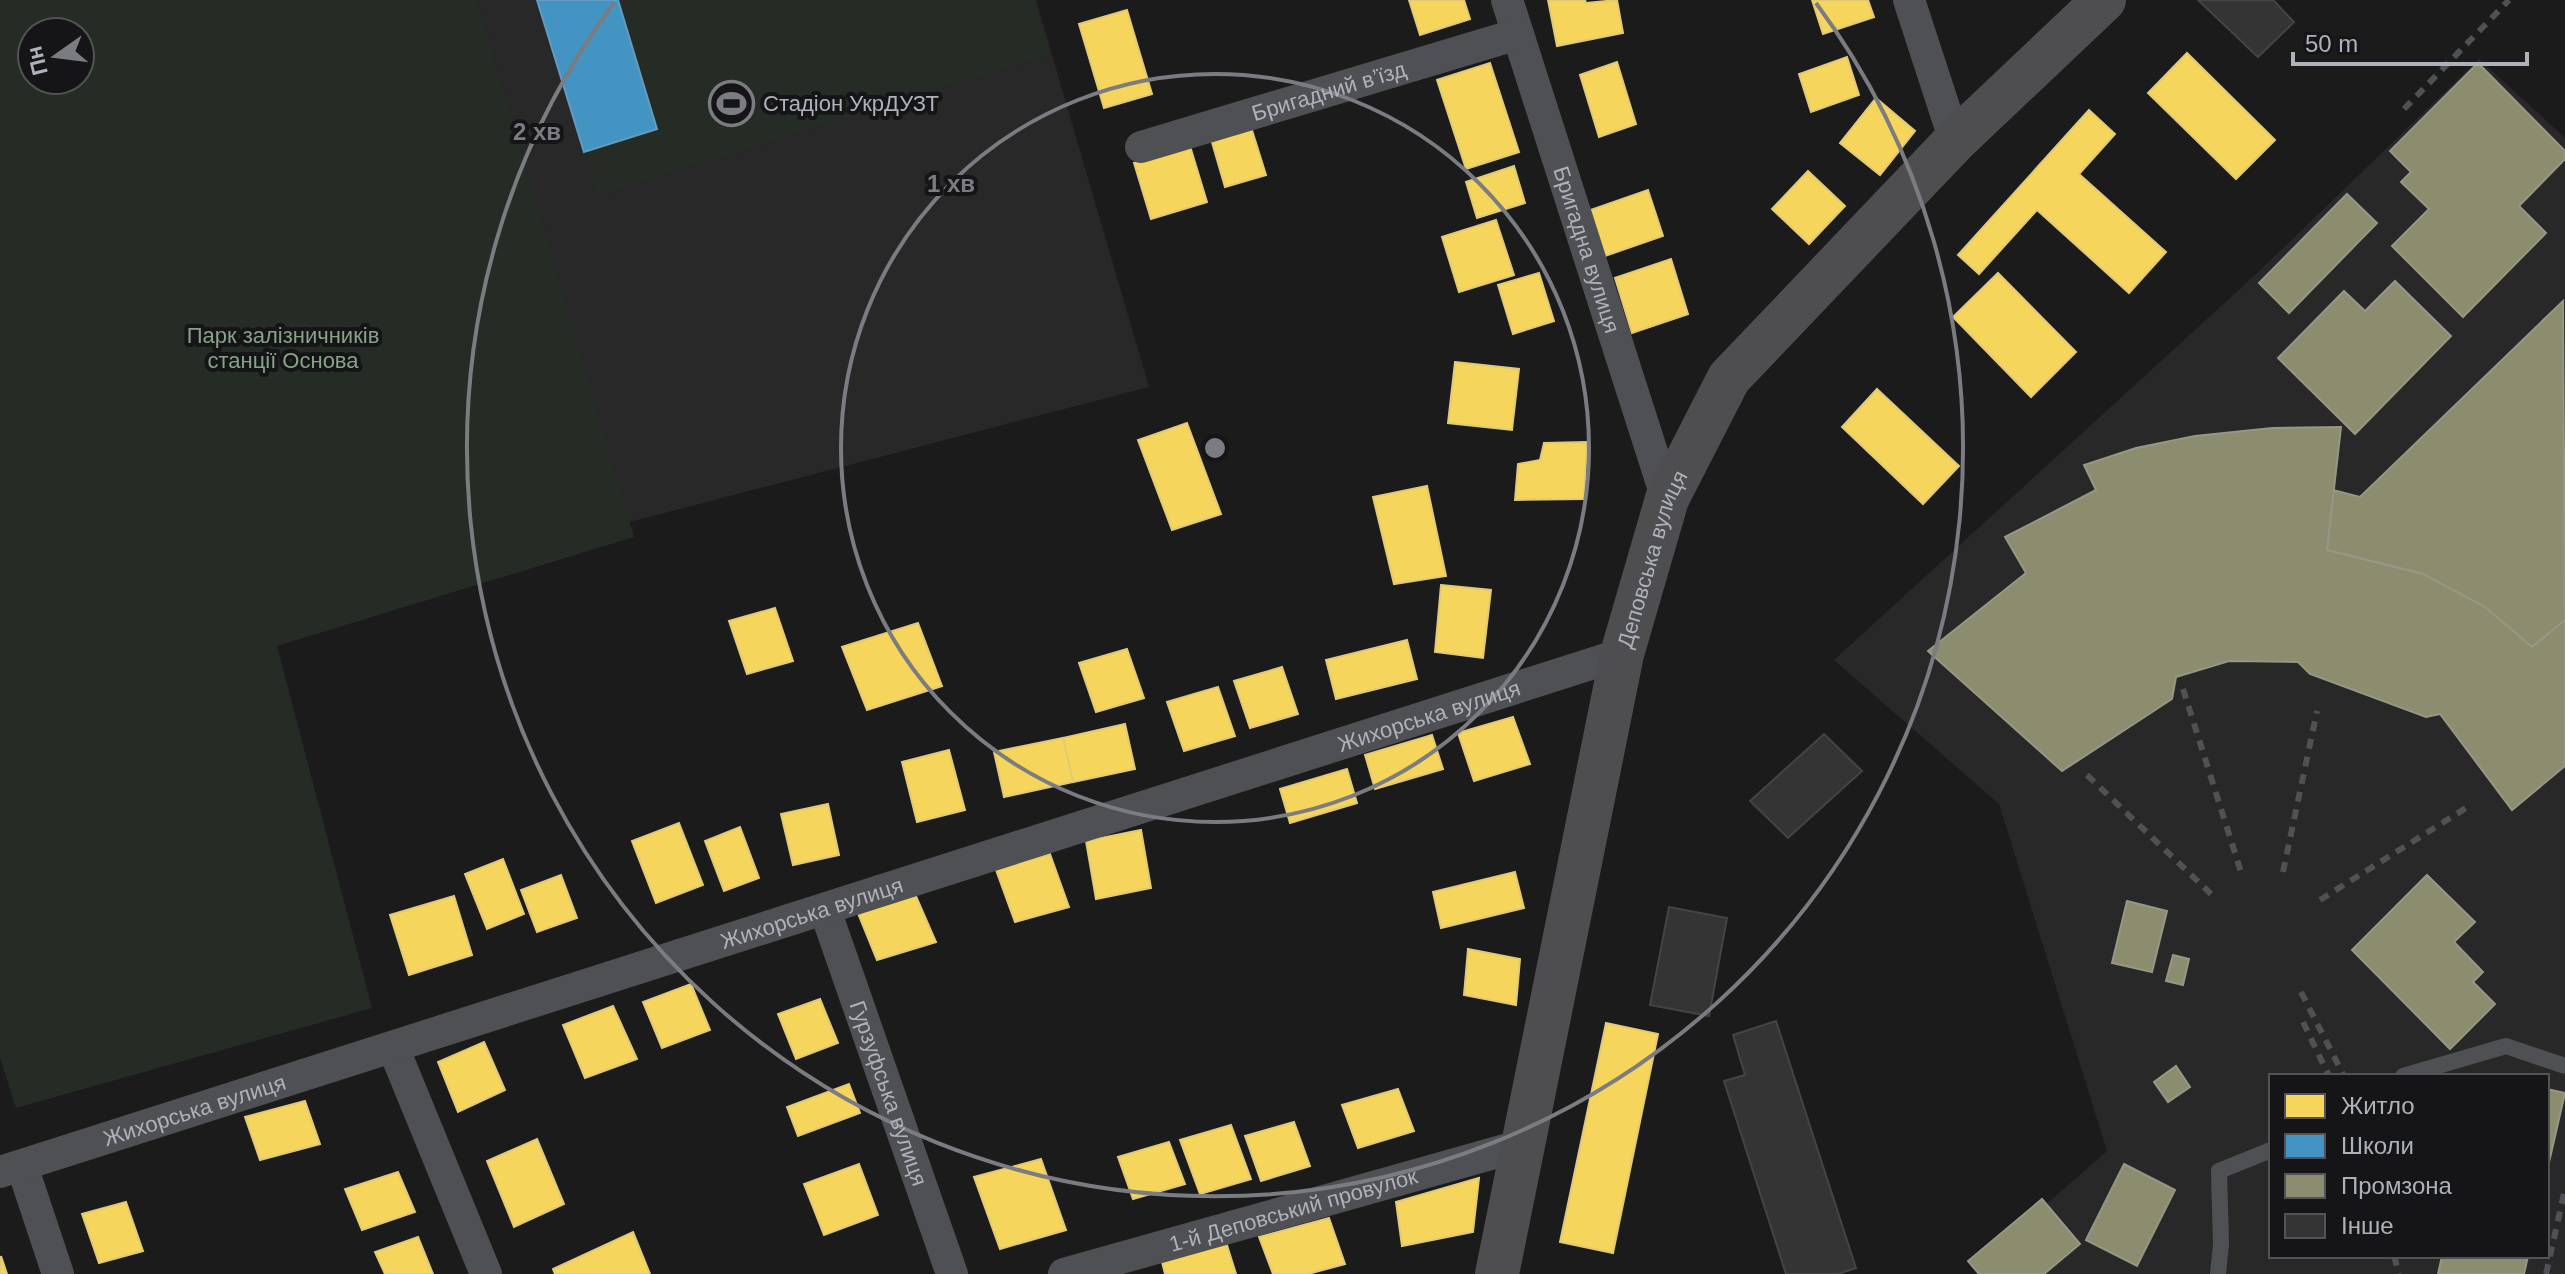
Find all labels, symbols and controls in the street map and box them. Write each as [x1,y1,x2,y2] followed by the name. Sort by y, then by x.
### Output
[16,16,96,96] north arrow
[2293,16,2527,66] scale bar
[2305,30,2358,57] text: 50 m
[21,44,53,78] text: Пн
[1249,56,1409,126] street label: Бригадний в’їзд
[708,79,756,127] sports icon: Стадіон УкрДУЗТ
[763,91,939,116] place label: Стадіон УкрДУЗТ
[513,118,561,145] text: 2 хв
[1548,163,1625,336] street label: Бригадна вулиця
[927,170,975,197] text: 1 хв
[187,323,379,373] park label: Парк залізничників станції Основа
[1201,434,1229,462] centre of rings
[1612,466,1693,651] street label: Деповська вулиця
[1335,675,1523,757] street label: Жихорська вулиця
[717,872,906,954] street label: Жихорська вулиця
[845,997,932,1189] street label: Гурзуфська вулиця
[100,1070,289,1151] street label: Жихорська вулиця
[2269,1074,2549,1258] legend
[2341,1092,2415,1119] text: Житло
[2341,1132,2414,1159] text: Школи
[1166,1163,1421,1257] street label: 1-й Деповський провулок
[2341,1172,2453,1199] text: Промзона
[2341,1212,2394,1239] text: Інше

